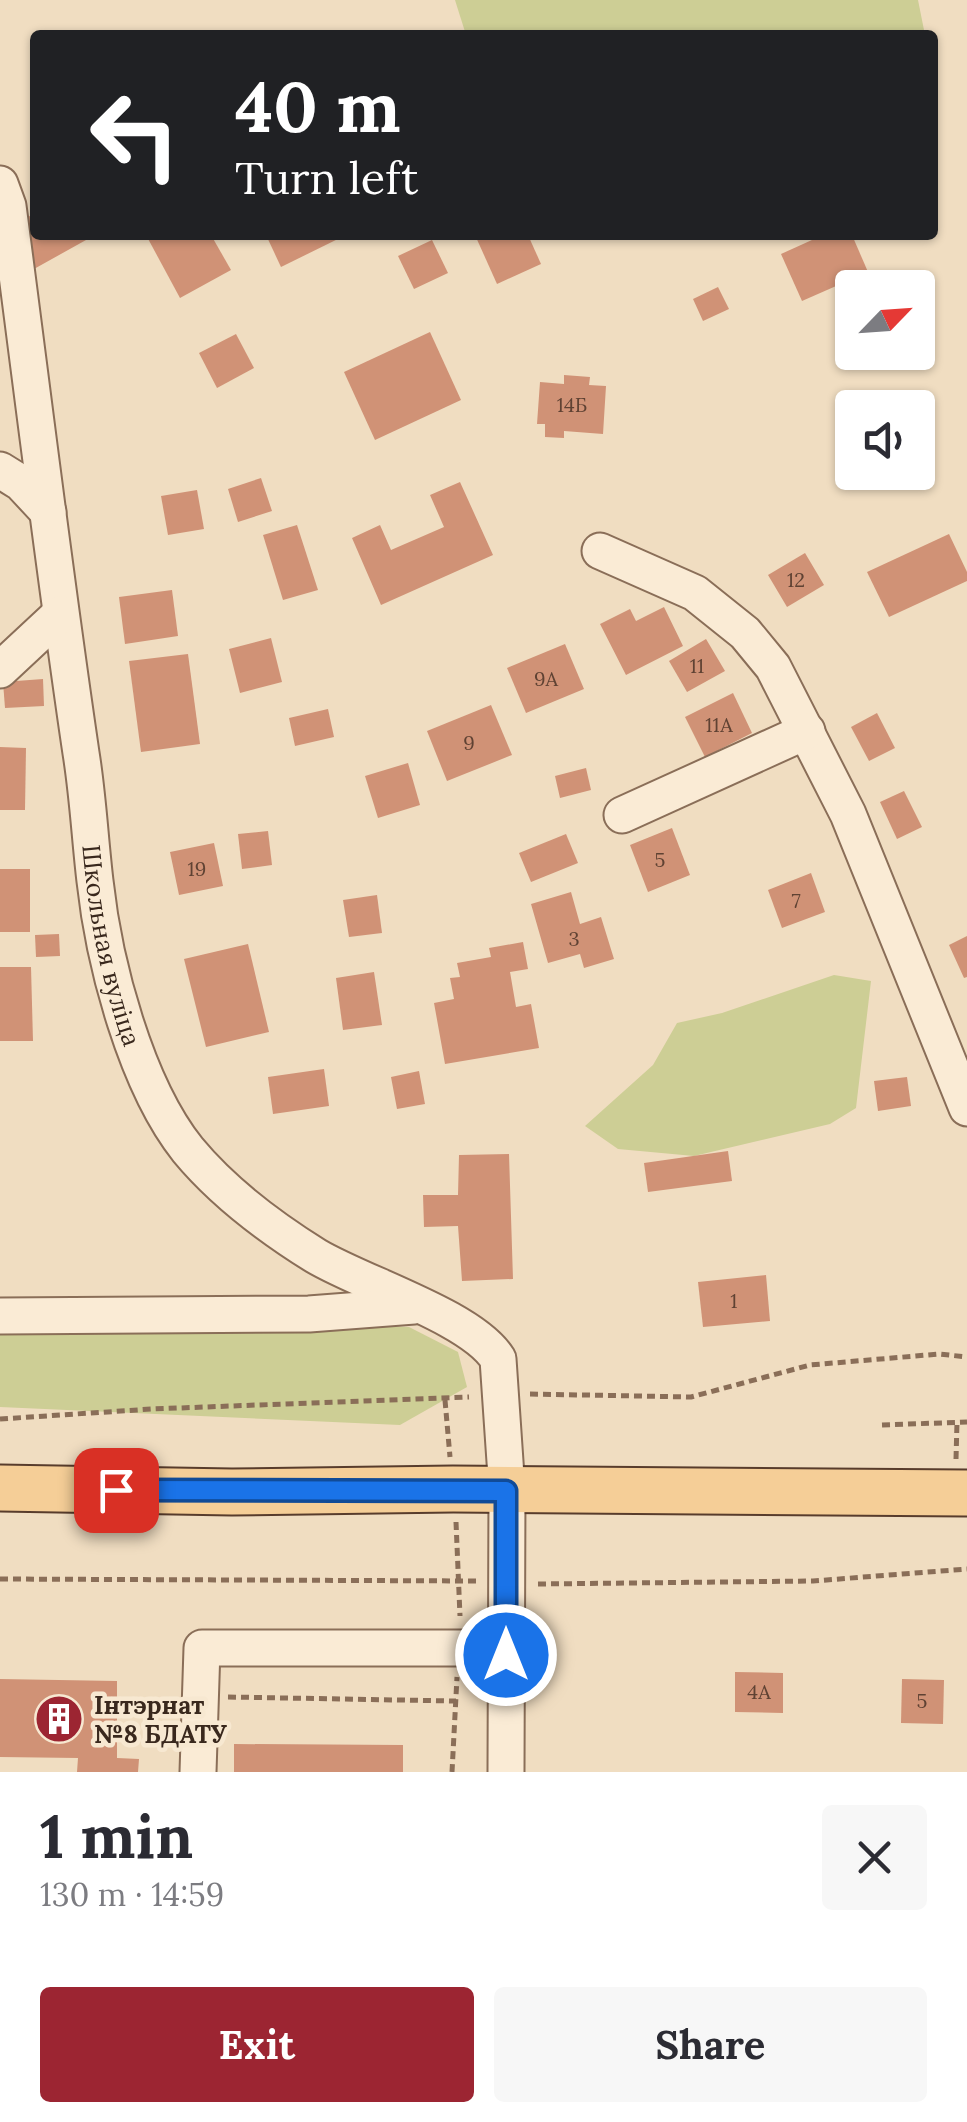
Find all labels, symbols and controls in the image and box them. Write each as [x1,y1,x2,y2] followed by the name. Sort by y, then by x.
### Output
[235,62,401,151] text: 40 m
[70,70,200,200] icon: left
[235,149,418,206] text: Turn left
[835,270,935,370] north arrow
[835,270,935,490] map controls
[835,390,935,490] button: sound
[557,392,587,417] house number: 14Б
[787,567,805,592] house number: 12
[690,653,704,678] house number: 11
[534,666,559,691] house number: 9А
[705,712,733,737] house number: 11А
[463,730,475,755] house number: 9
[75,843,148,1050] street label: Школьная вуліца
[655,847,665,872] house number: 5
[188,856,206,881] house number: 19
[791,888,801,913] house number: 7
[568,926,580,951] house number: 3
[730,1288,738,1313] house number: 1
[74,1448,159,1533] pin
[89,1463,144,1518] icon: arrive
[454,1603,558,1707] position arrow
[747,1679,771,1704] house number: 4А
[917,1688,927,1713] house number: 5
[94,1689,228,1750] place label: Інтэрнат №8 БДАТУ
[33,1693,85,1745] building icon: Інтэрнат №8 БДАТУ
[40,1798,193,1874] text: 1 min
[822,1805,927,1910] button: close
[40,1874,224,1915] text: 130 m · 14:59
[40,1987,474,2102] button: Exit
[494,1987,927,2102] button: Share

